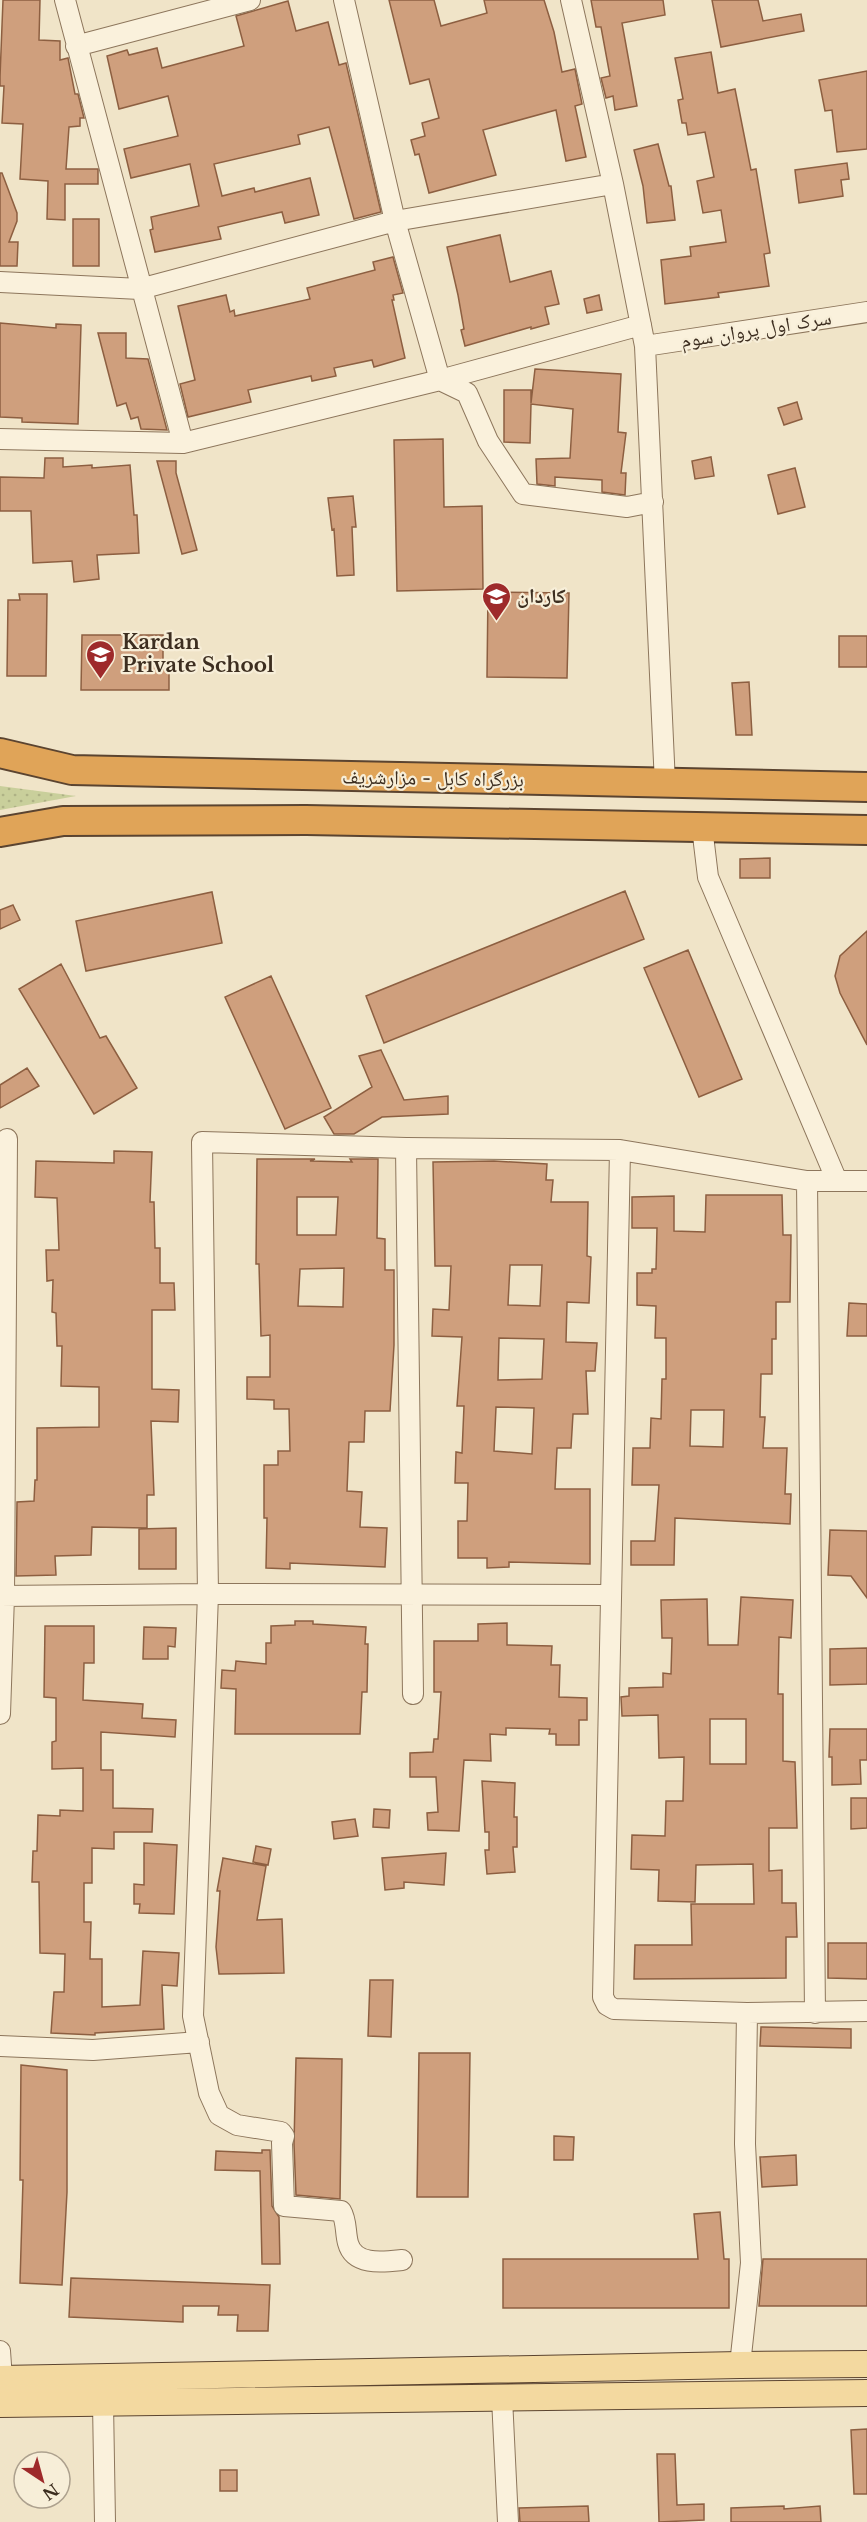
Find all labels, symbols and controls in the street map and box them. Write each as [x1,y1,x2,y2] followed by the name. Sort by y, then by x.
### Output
[679,305,833,355] street label: سرک اول پروان سوم
[480,580,512,622] school or university icon: کاردان
[517,584,566,608] place label: کاردان
[122,630,274,677] place label: Kardan Private School
[85,638,117,680] school or university icon: Kardan Private School
[342,764,524,792] street label: بزرگراه کابل - مزارشریف
[12,2450,72,2510] north arrow
[39,2480,63,2505] text: N

